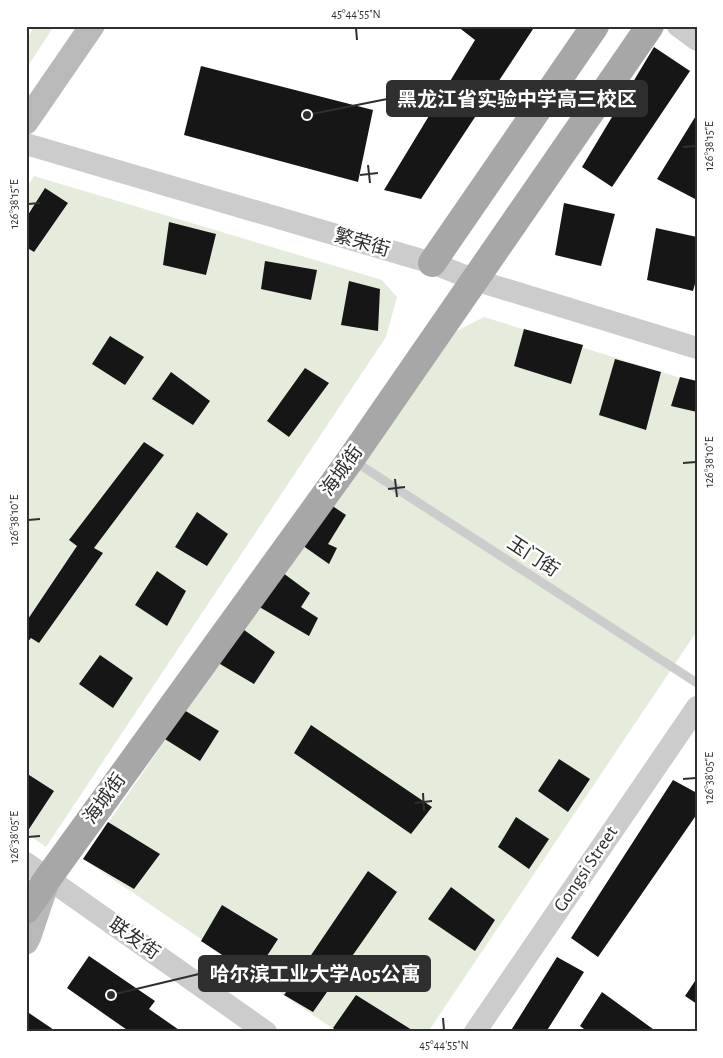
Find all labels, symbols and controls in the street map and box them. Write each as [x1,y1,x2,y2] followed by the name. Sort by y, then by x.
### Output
[331,8,381,20] text: 45°44'55"N
[387,81,647,116] callout: 黑龙江省实验中学高三校区
[397,88,637,110] text: 黑龙江省实验中学高三校区
[703,121,715,171] text: 126°38'15"E
[8,179,20,229] text: 126°38'15"E
[332,225,392,260] street label: 繁荣街
[703,436,715,487] text: 126°38'10"E
[316,441,366,500] street label: 海城街
[8,494,20,545] text: 126°38'10"E
[504,533,563,580] street label: 玉门街
[703,752,715,804] text: 126°38'05"E
[79,769,129,828] street label: 海城街
[8,811,20,863] text: 126°38'05"E
[551,823,621,915] street label: Gongsi Street
[105,914,163,963] street label: 联发街
[199,956,430,991] callout: 哈尔滨工业大学A05公寓
[209,963,421,985] text: 哈尔滨工业大学A05公寓
[419,1039,469,1051] text: 45°44'55"N

